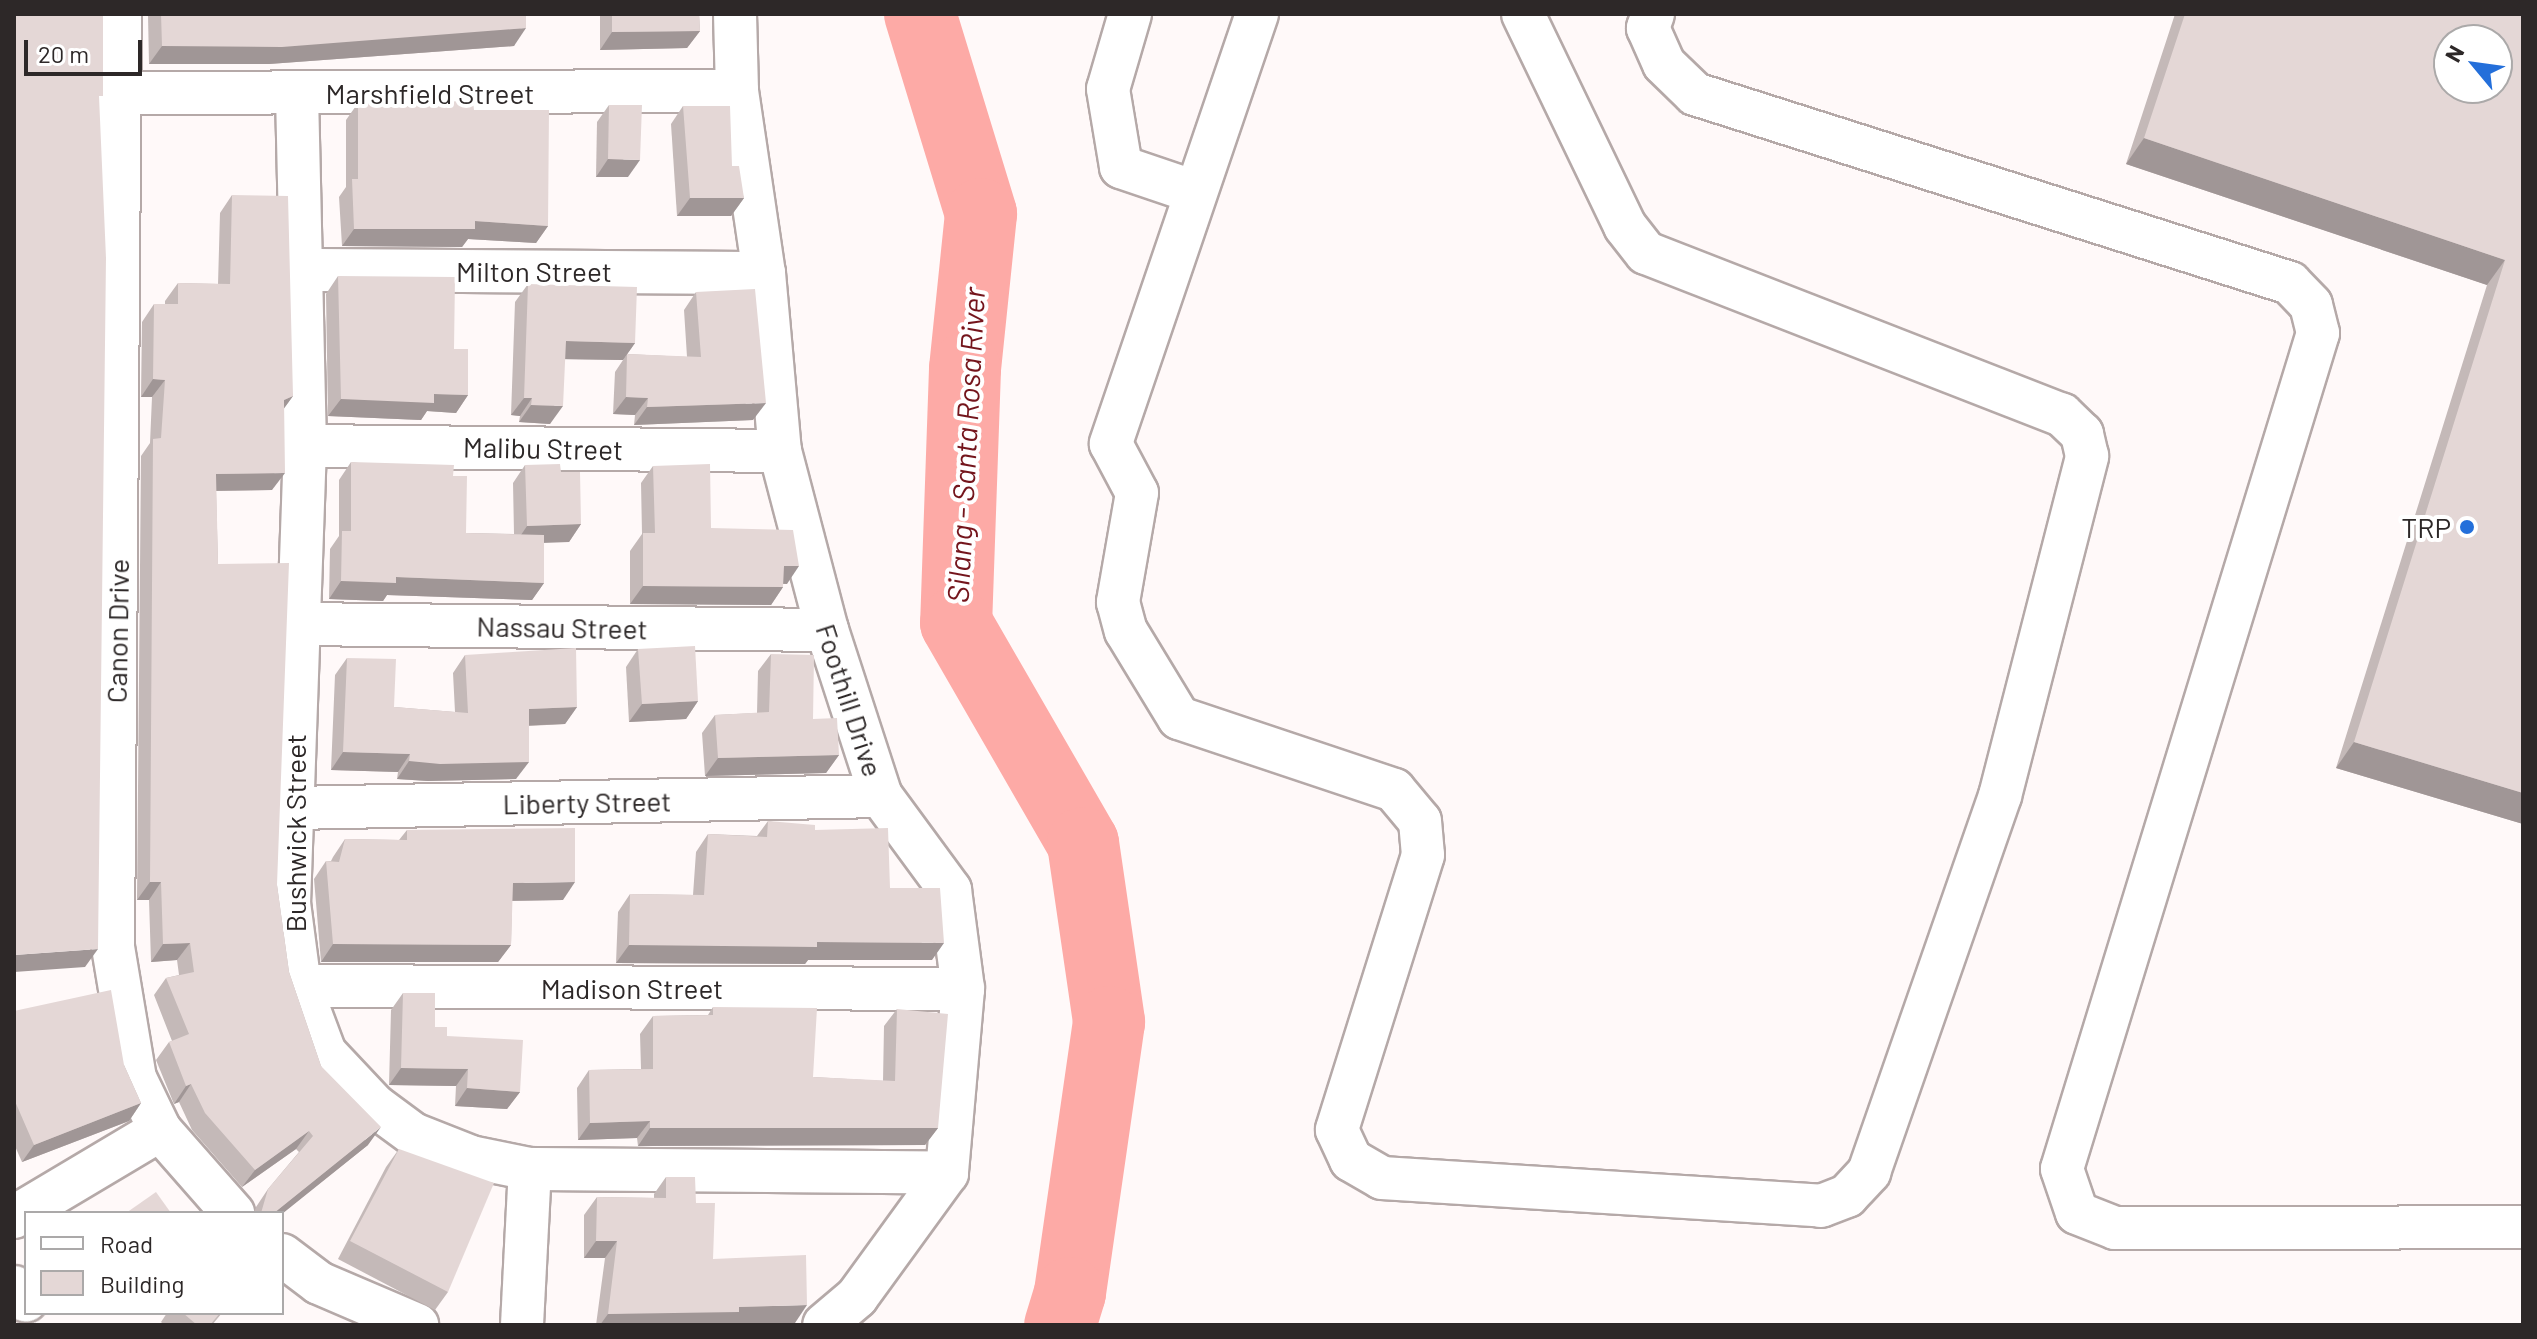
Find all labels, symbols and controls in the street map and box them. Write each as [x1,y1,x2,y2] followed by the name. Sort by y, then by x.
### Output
[28,24,146,74] scale bar
[2433,24,2513,104] north arrow
[38,39,89,68] text: 20 m
[2439,41,2469,66] text: N
[326,76,534,110] street label: Marshfield Street
[456,254,612,288] street label: Milton Street
[939,286,991,604] water label: Silang - Santa Rosa River
[463,430,623,466] street label: Malibu Street
[2401,510,2451,544] place label: TRP
[2458,518,2476,536] marker: TRP
[99,559,135,703] street label: Canon Drive
[476,609,648,645] street label: Nassau Street
[810,619,890,781] street label: Foothill Drive
[278,734,312,932] street label: Bushwick Street
[502,784,672,820] street label: Liberty Street
[541,971,723,1005] street label: Madison Street
[24,1211,284,1315] legend
[100,1229,153,1258] text: Road
[100,1269,184,1298] text: Building

